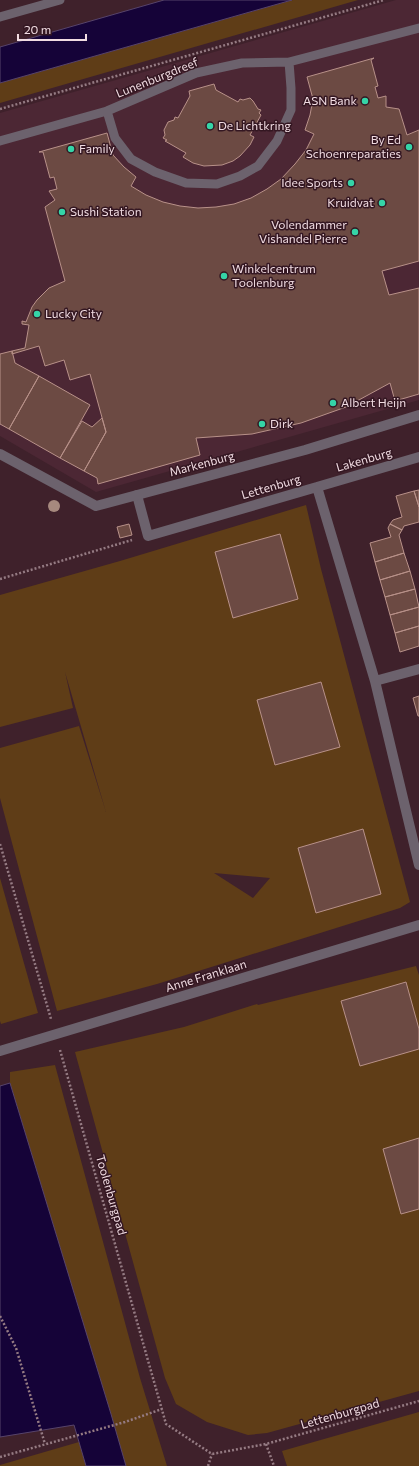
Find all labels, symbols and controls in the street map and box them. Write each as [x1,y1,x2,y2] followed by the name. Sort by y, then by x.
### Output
[18,16,86,42] scale bar
[24,22,51,36] text: 20 m
[113,54,200,100] street label: Lunenburgdreef
[303,93,357,107] place label: ASN Bank
[360,96,370,106] marker: ASN Bank
[218,118,291,132] place label: De Lichtkring
[205,121,215,131] marker: De Lichtkring
[306,132,401,160] place label: By Ed Schoenreparaties
[79,141,115,155] place label: Family
[404,142,414,152] marker: By Ed Schoenreparaties
[66,144,76,154] marker: Family
[281,175,343,189] place label: Idee Sports
[346,178,356,188] marker: Idee Sports
[327,195,374,209] place label: Kruidvat
[377,198,387,208] marker: Kruidvat
[70,204,142,218] place label: Sushi Station
[57,207,67,217] marker: Sushi Station
[259,217,347,245] place label: Volendammer Vishandel Pierre
[350,227,360,237] marker: Volendammer Vishandel Pierre
[232,261,316,289] place label: Winkelcentrum Toolenburg
[219,271,229,281] marker: Winkelcentrum Toolenburg
[45,306,102,320] place label: Lucky City
[32,309,42,319] marker: Lucky City
[341,395,406,409] place label: Albert Heijn
[328,398,338,408] marker: Albert Heijn
[270,416,294,430] place label: Dirk
[257,419,267,429] marker: Dirk
[334,444,394,474] street label: Lakenburg
[168,447,236,478] street label: Markenburg
[239,471,303,501] street label: Lettenburg
[163,956,248,994] street label: Anne Franklaan
[94,1153,130,1236] street label: Toolenburgpad
[299,1395,381,1431] street label: Lettenburgpad

